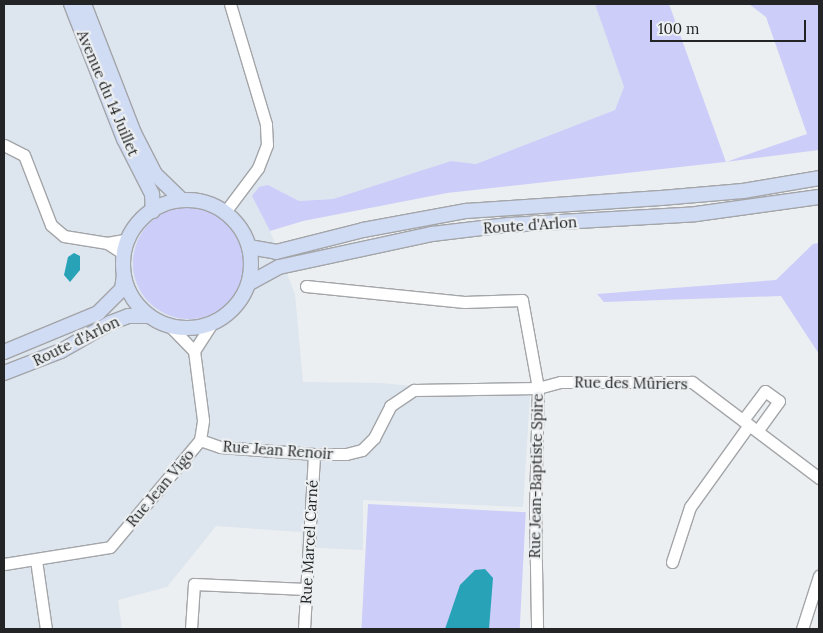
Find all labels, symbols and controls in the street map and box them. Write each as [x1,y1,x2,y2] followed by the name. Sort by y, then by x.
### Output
[653,10,809,42] scale bar
[658,19,699,38] text: 100 m
[73,27,143,159] street label: Avenue du 14 Juillet
[482,213,578,237] street label: Route d'Arlon
[30,312,122,370] street label: Route d'Arlon
[574,373,688,393] street label: Rue des Mûriers
[526,393,546,559] street label: Rue Jean-Baptiste Spire
[222,437,334,463] street label: Rue Jean Renoir
[122,446,198,530] street label: Rue Jean Vigo
[297,479,321,605] street label: Rue Marcel Carné

